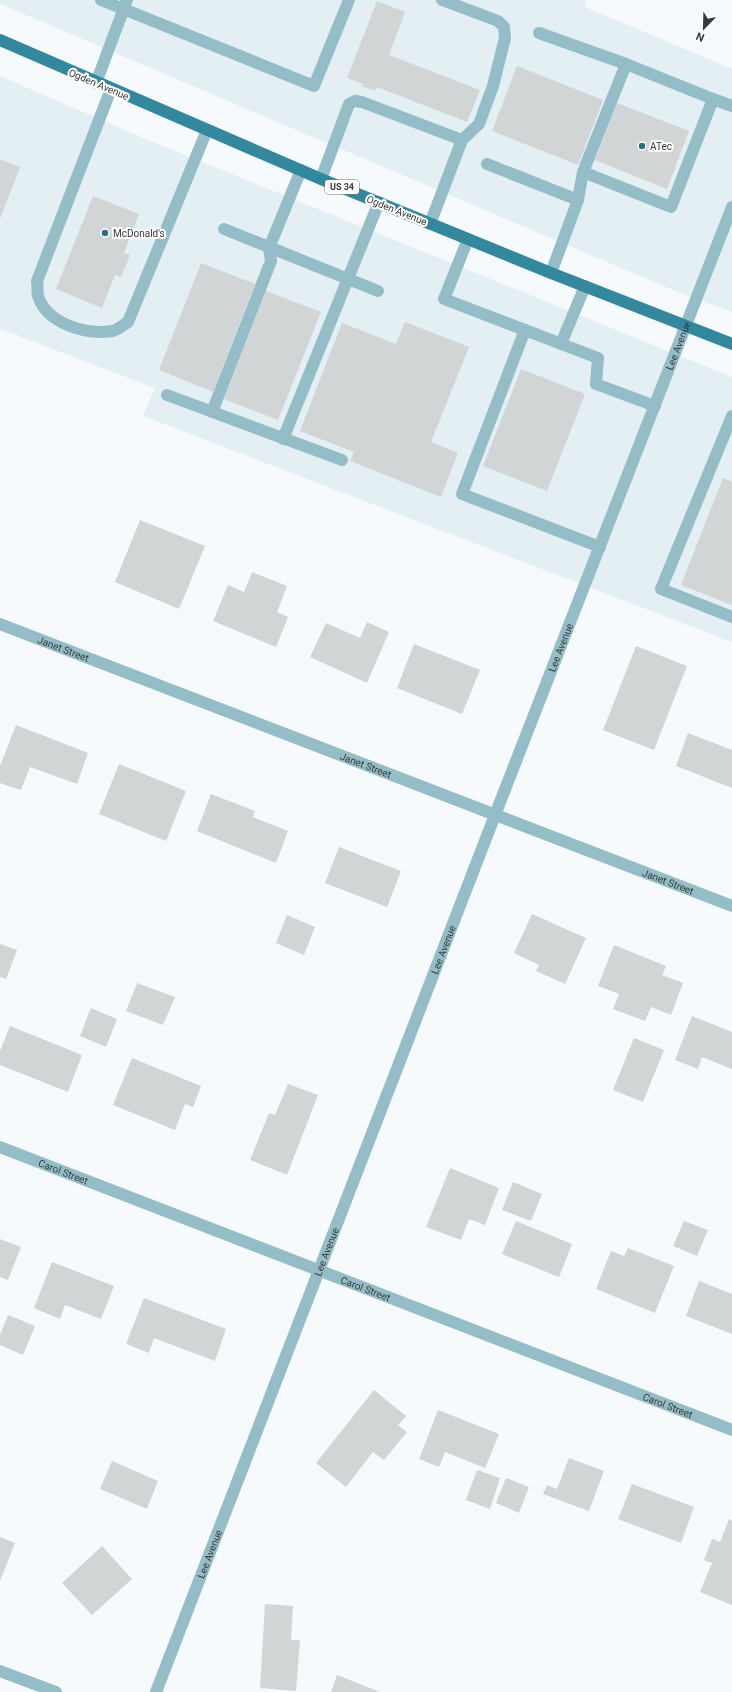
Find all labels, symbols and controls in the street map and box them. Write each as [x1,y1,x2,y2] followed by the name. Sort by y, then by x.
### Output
[684,8,724,48] north arrow
[694,29,706,44] text: N
[67,67,130,102] street label: Ogden Avenue
[637,141,647,151] marker: ATec
[650,141,672,152] place label: ATec
[325,180,359,194] road number: US 34
[365,193,429,228] street label: Ogden Avenue
[100,228,110,238] marker: McDonald's
[113,228,165,239] place label: McDonald's
[664,320,693,372] street label: Lee Avenue
[546,622,575,674] street label: Lee Avenue
[36,634,90,664] street label: Janet Street
[338,751,393,780] street label: Janet Street
[641,867,695,897] street label: Janet Street
[429,924,458,976] street label: Lee Avenue
[37,1157,90,1187] street label: Carol Street
[312,1226,341,1278] street label: Lee Avenue
[339,1274,392,1303] street label: Carol Street
[641,1391,694,1420] street label: Carol Street
[195,1528,224,1580] street label: Lee Avenue

